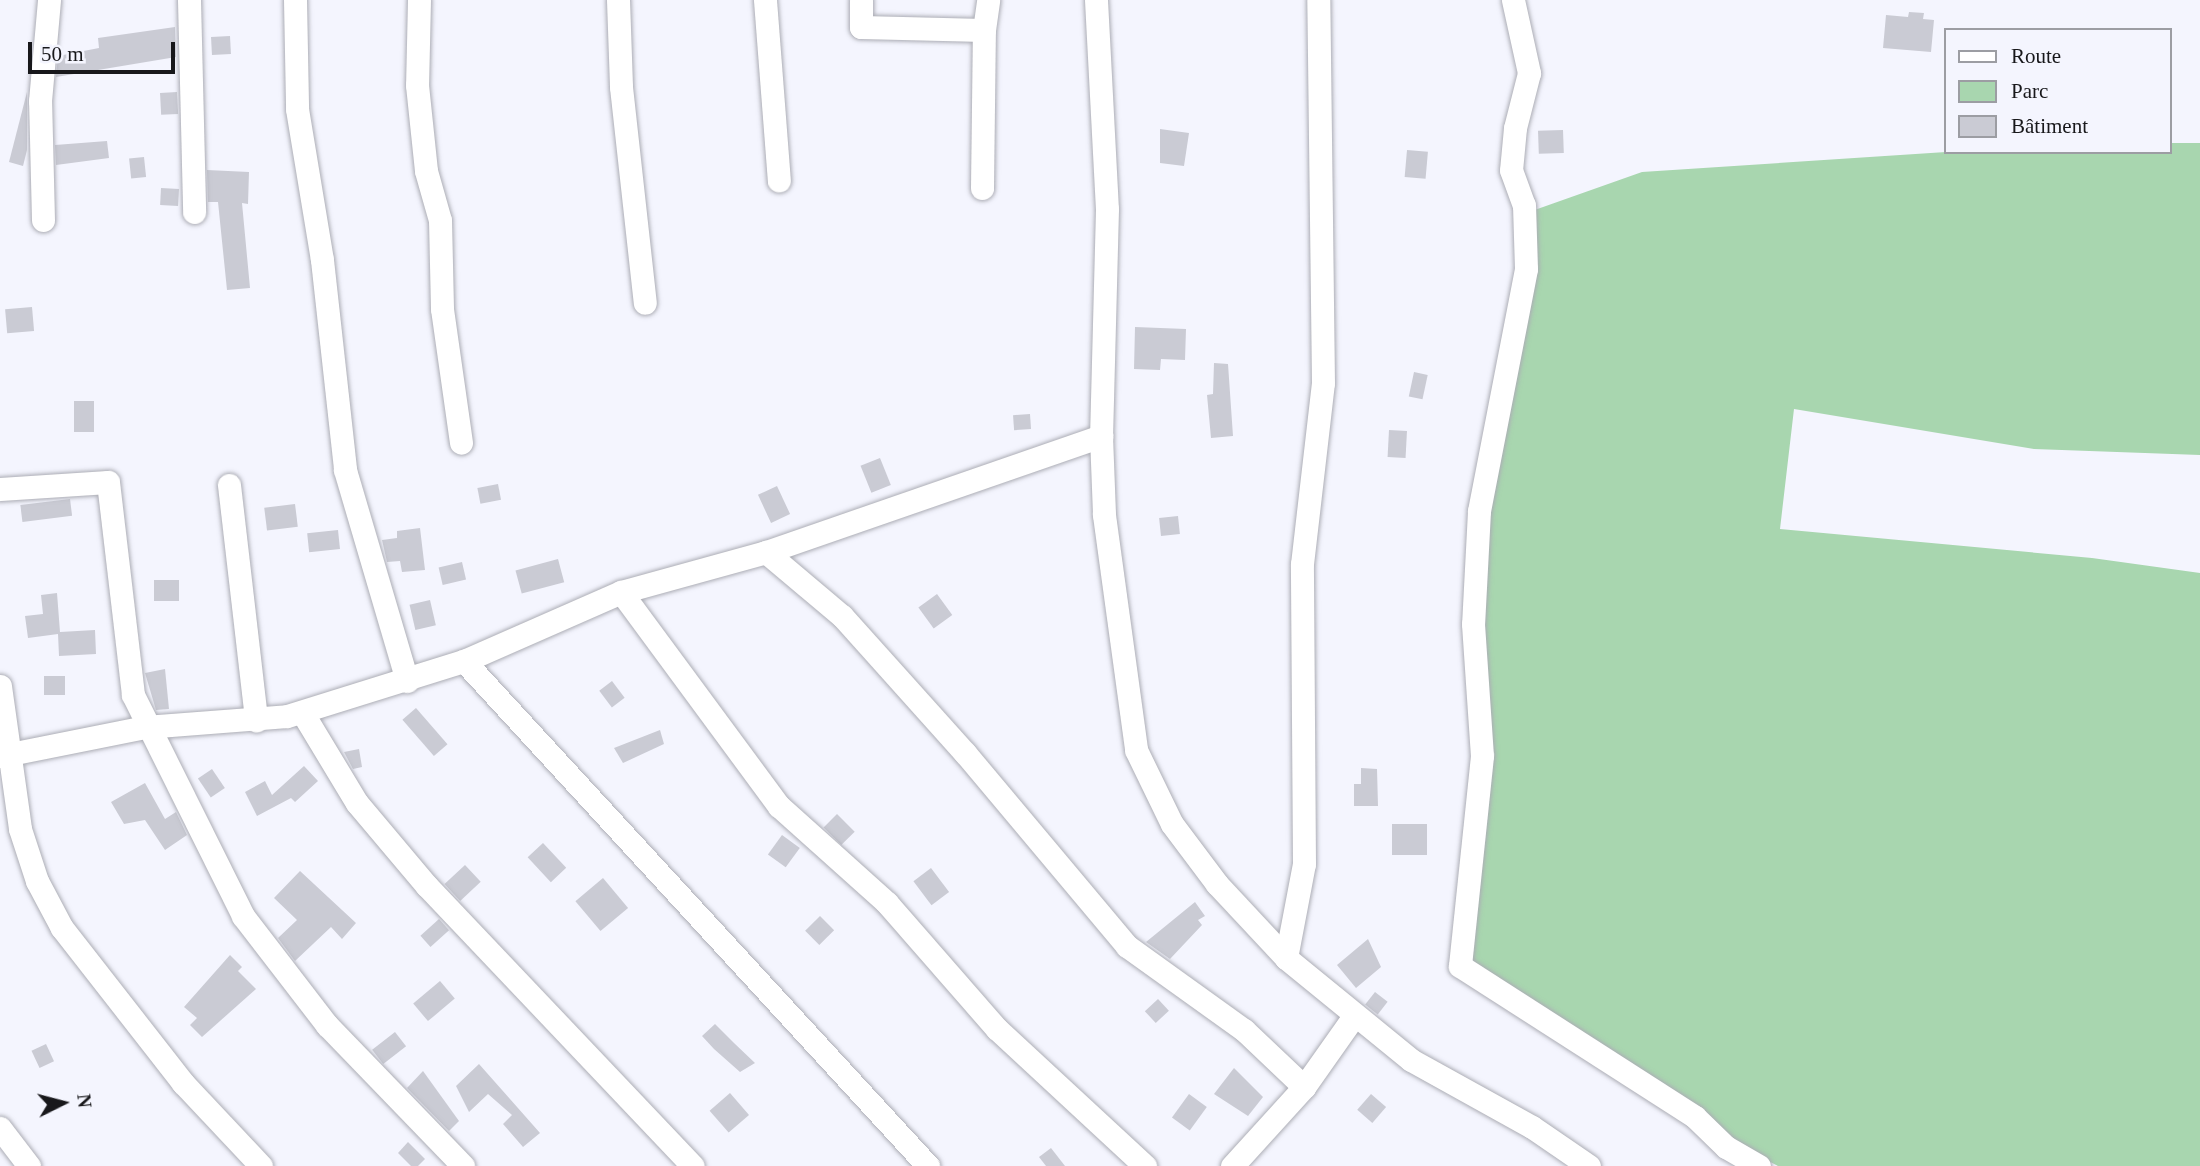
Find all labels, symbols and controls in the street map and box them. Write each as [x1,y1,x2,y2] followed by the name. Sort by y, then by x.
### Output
[32,28,178,72] scale bar
[1944,28,2172,154] legend
[41,42,84,66] text: 50 m
[2011,44,2061,68] text: Route
[2011,79,2048,103] text: Parc
[2011,114,2088,138] text: Bâtiment
[28,1068,98,1138] north arrow
[73,1093,96,1109] text: N

